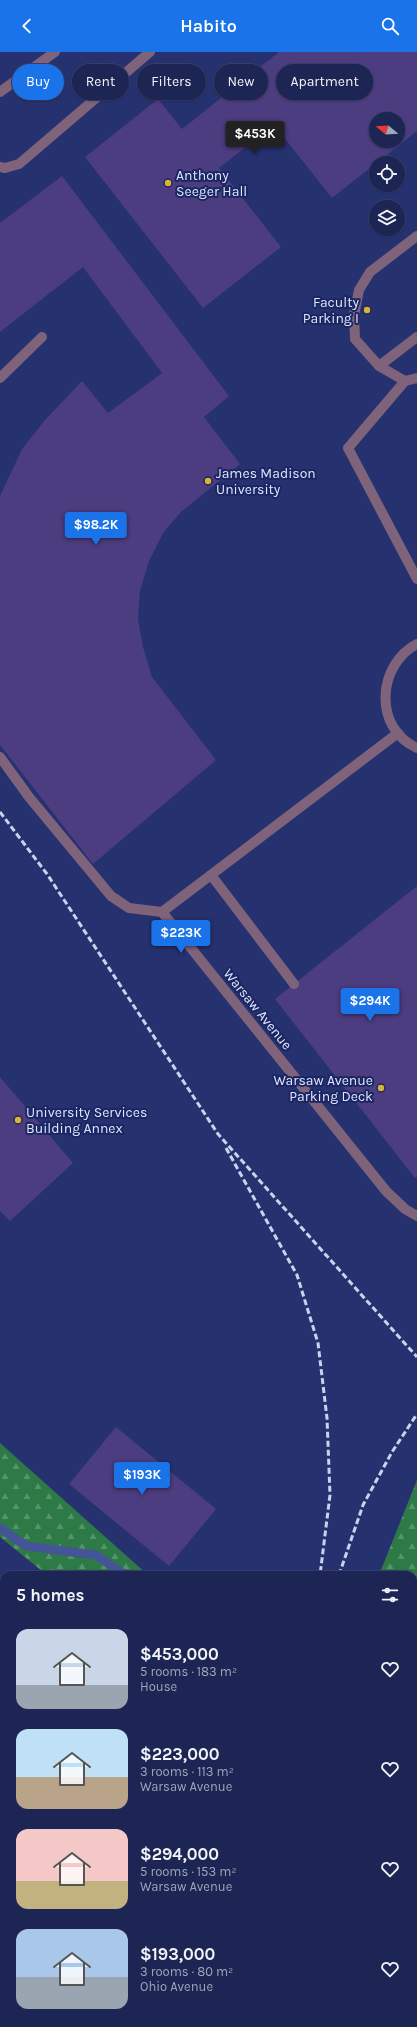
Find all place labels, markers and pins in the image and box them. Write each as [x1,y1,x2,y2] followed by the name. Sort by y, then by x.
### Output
[227,121,283,155] pin: $453K
[176,167,247,200] place label: Anthony Seeger Hall
[163,178,173,188] marker: Anthony Seeger Hall
[303,294,359,327] place label: Faculty Parking I
[362,305,372,315] marker: Faculty Parking I
[216,465,316,498] place label: James Madison University
[203,476,213,486] marker: James Madison University
[63,512,129,546] pin: $98.2K
[153,920,209,954] pin: $223K
[342,988,398,1022] pin: $294K
[274,1072,373,1105] place label: Warsaw Avenue Parking Deck
[376,1083,386,1093] marker: Warsaw Avenue Parking Deck
[26,1104,147,1137] place label: University Services Building Annex
[13,1115,23,1125] marker: University Services Building Annex
[114,1462,170,1496] pin: $193K

